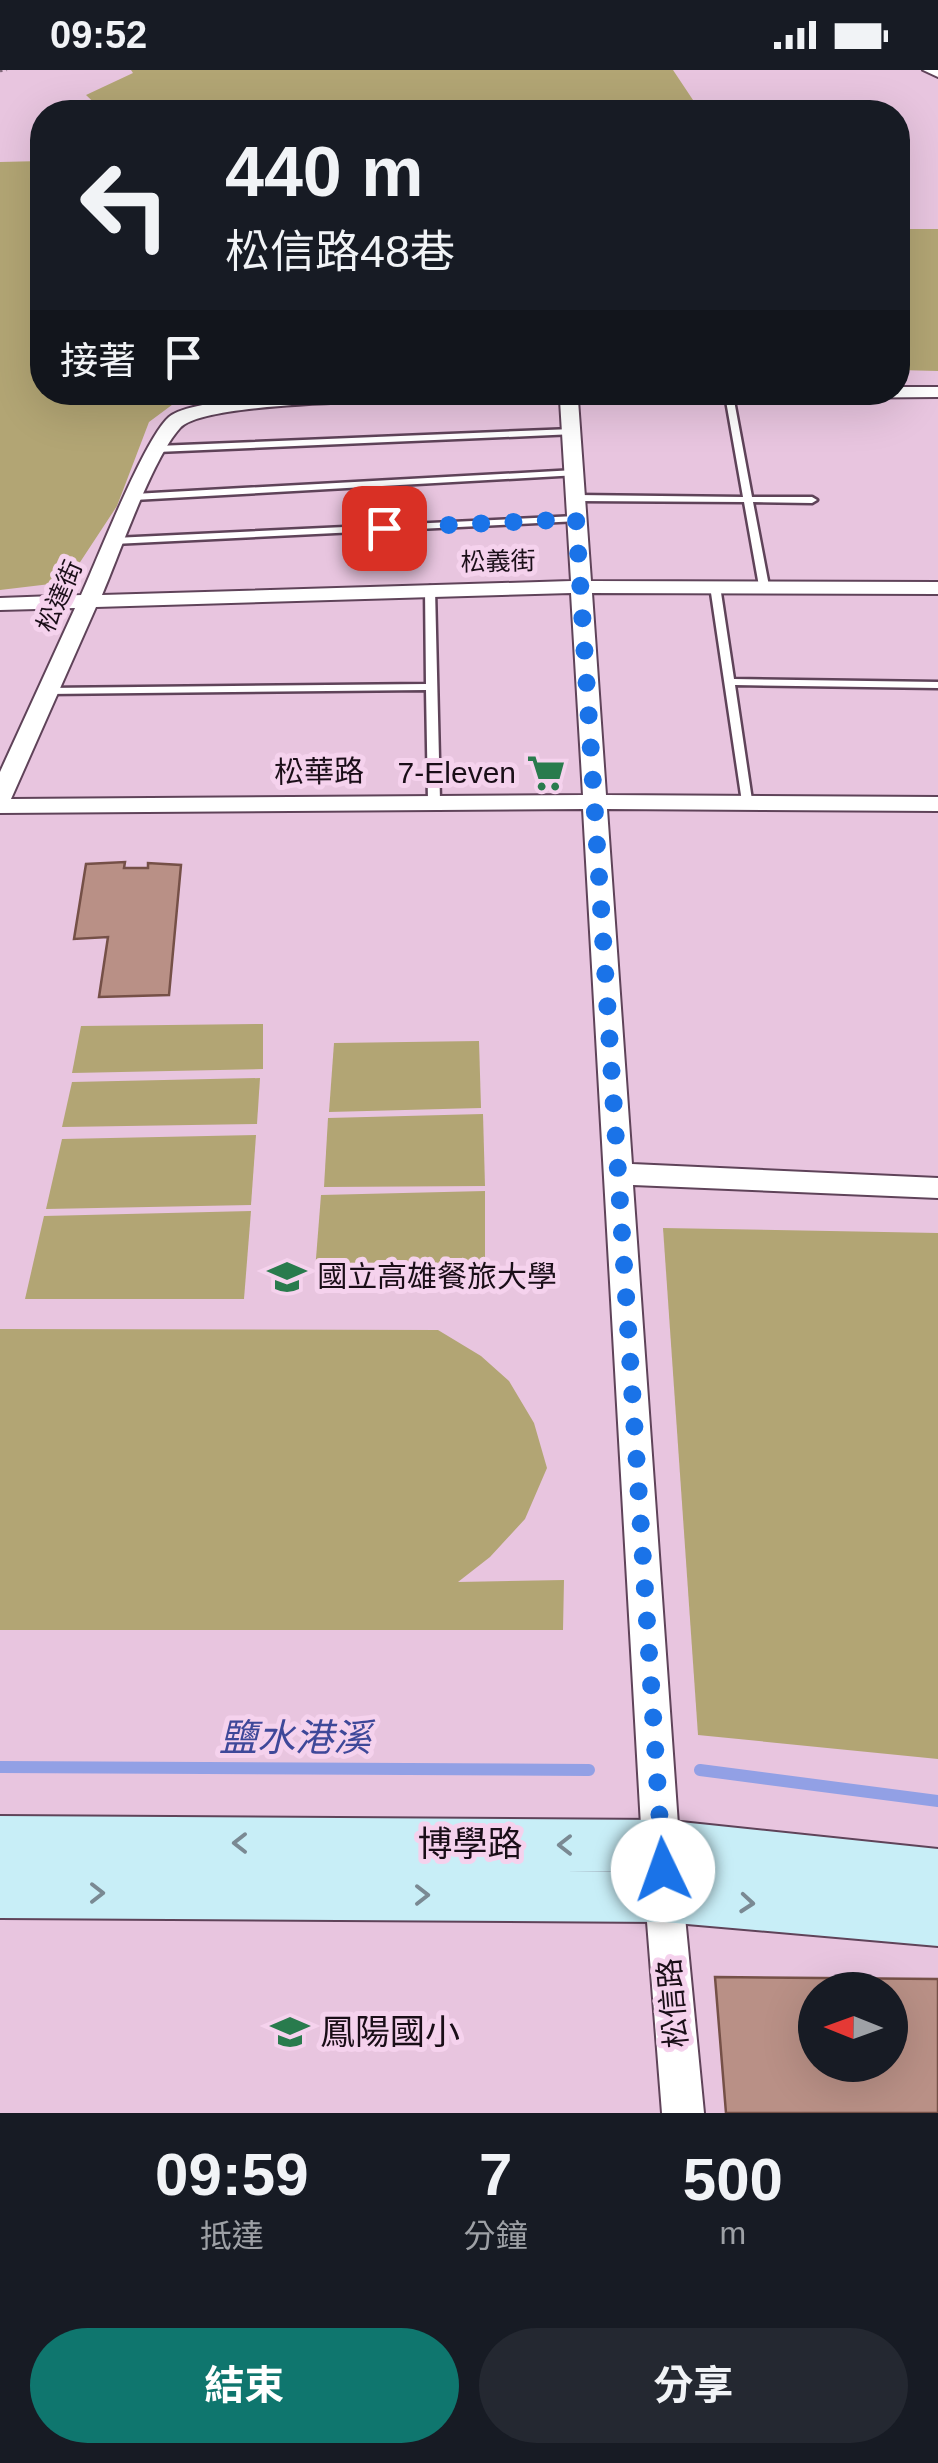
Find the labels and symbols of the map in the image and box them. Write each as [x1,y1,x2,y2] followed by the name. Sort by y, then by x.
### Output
[342,486,427,571] pin
[460,546,536,576] street label: 松義街
[31,556,87,636] street label: 松達街
[525,752,567,794] supermarket icon: 7-Eleven
[274,754,364,789] street label: 松華路
[398,756,516,789] place label: 7-Eleven
[266,1256,308,1298] school or university icon: 國立高雄餐旅大學
[317,1260,557,1293] place label: 國立高雄餐旅大學
[219,1717,376,1759] water label: 鹽水港溪
[611,1818,715,1922] position arrow
[417,1824,523,1863] street label: 博學路
[231,1832,246,1854] one-way arrow
[556,1834,572,1856] one-way arrow
[90,1882,106,1904] one-way arrow
[415,1884,431,1905] one-way arrow
[740,1891,756,1913] one-way arrow
[652,1957,693,2049] street label: 松信路
[798,1972,908,2082] north arrow
[269,2011,311,2053] school or university icon: 鳳陽國小
[320,2012,460,2051] place label: 鳳陽國小

